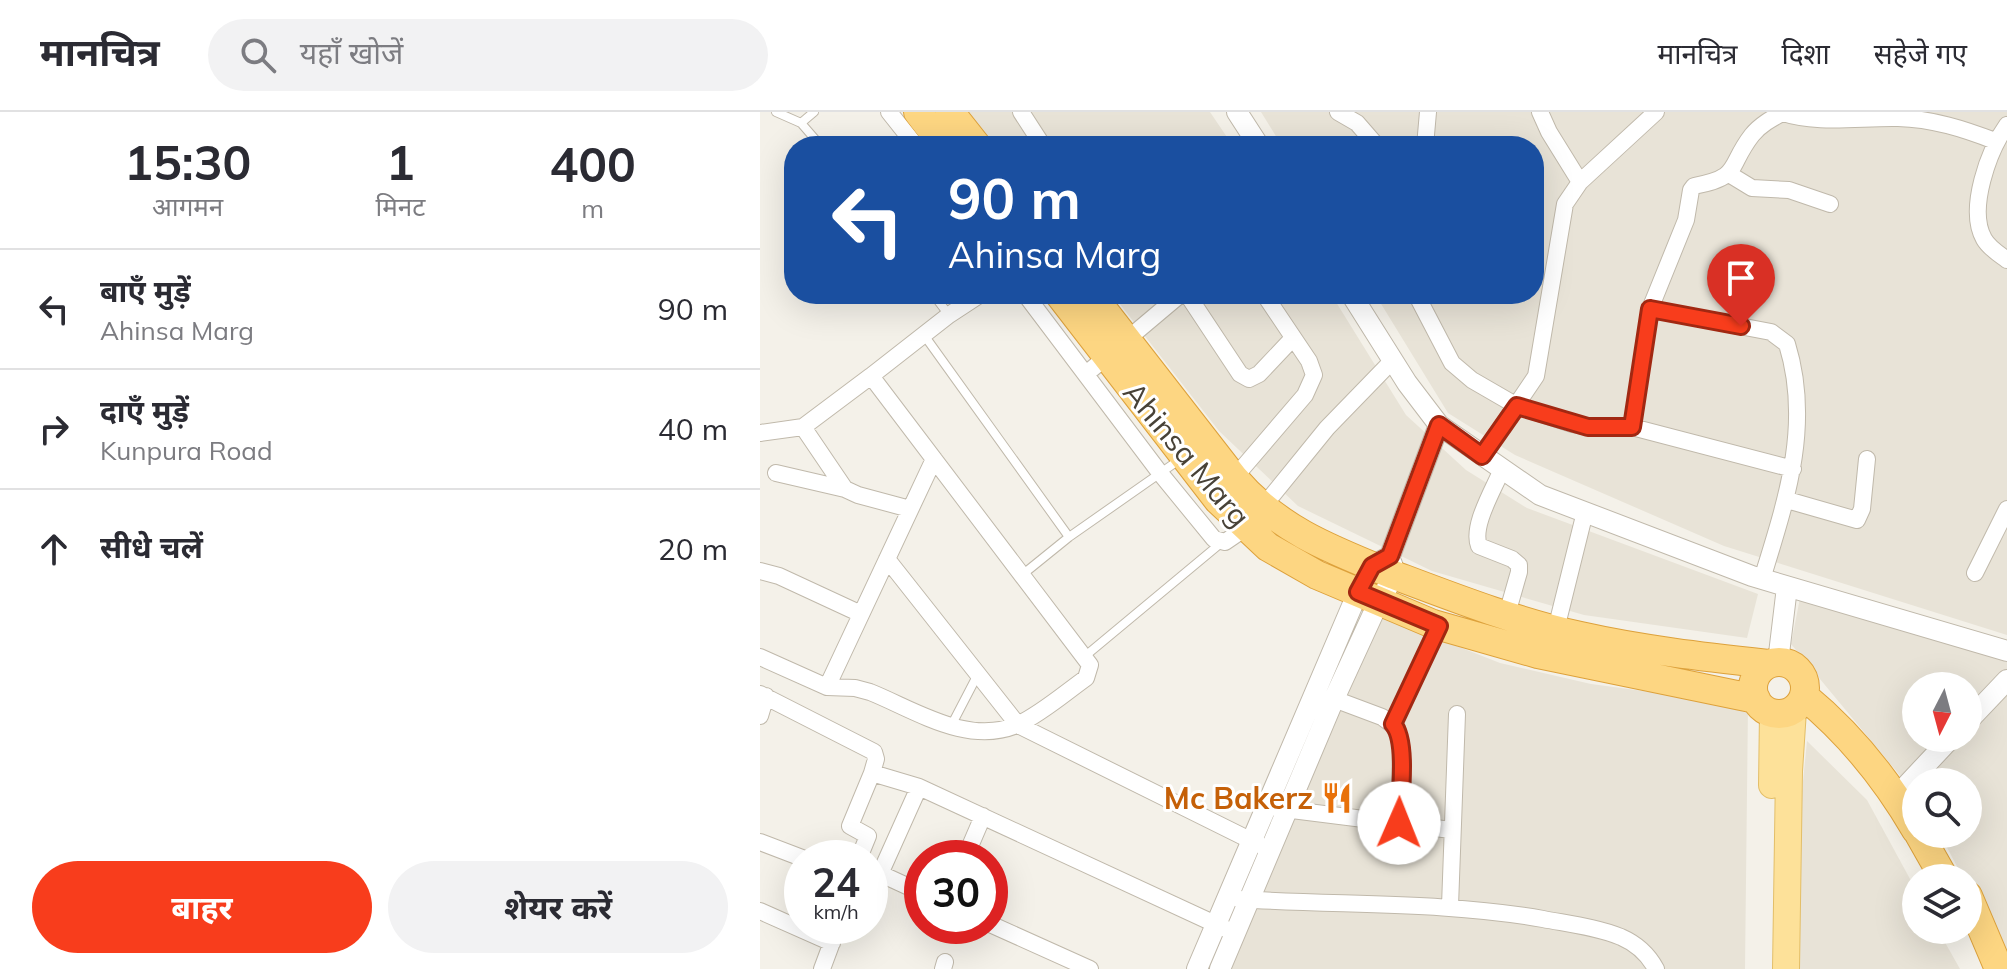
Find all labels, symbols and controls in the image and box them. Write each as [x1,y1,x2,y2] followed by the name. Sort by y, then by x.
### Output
[208,19,768,91] search box
[40,28,160,76] text: मानचित्र
[236,33,280,77] icon: search
[300,34,403,72] text: यहाँ खोजें
[1657,36,1737,71] text: मानचित्र
[1781,36,1830,71] text: दिशा
[1874,36,1967,71] text: सहेजे गए
[124,132,251,192] text: 15:30
[386,132,415,192] text: 1
[549,134,636,194] text: 400
[948,163,1081,233] text: 90 m
[816,168,920,272] icon: left
[152,190,223,223] text: आगमन
[375,190,425,223] text: मिनट
[581,192,604,225] text: m
[948,232,1161,277] text: Ahinsa Marg
[1707,244,1775,326] pin
[1719,256,1763,300] icon: arrive
[100,272,190,310] text: बाएँ मुड़ें
[32,287,76,331] icon: left
[658,290,728,328] text: 90 m
[100,314,254,347] text: Ahinsa Marg
[1115,374,1259,534] street label: Ahinsa Marg
[100,392,189,430] text: दाएँ मुड़ें
[32,407,76,451] icon: right
[658,410,728,448] text: 40 m
[100,434,273,467] text: Kunpura Road
[32,527,76,571] icon: ahead
[100,528,203,566] text: सीधे चलें
[658,530,728,568] text: 20 m
[1902,672,1982,752] north arrow
[1902,672,1982,944] map controls
[1902,768,1982,848] button: search
[1164,779,1313,817] place label: Mc Bakerz
[1320,781,1354,815] restaurant icon: Mc Bakerz
[1357,781,1441,865] position arrow
[904,840,1008,944] speed limit sign: 30
[812,857,860,907] text: 24
[32,861,372,953] button: बाहर
[388,861,728,953] button: शेयर करें
[1902,864,1982,944] button: layers
[813,899,859,924] text: km/h

